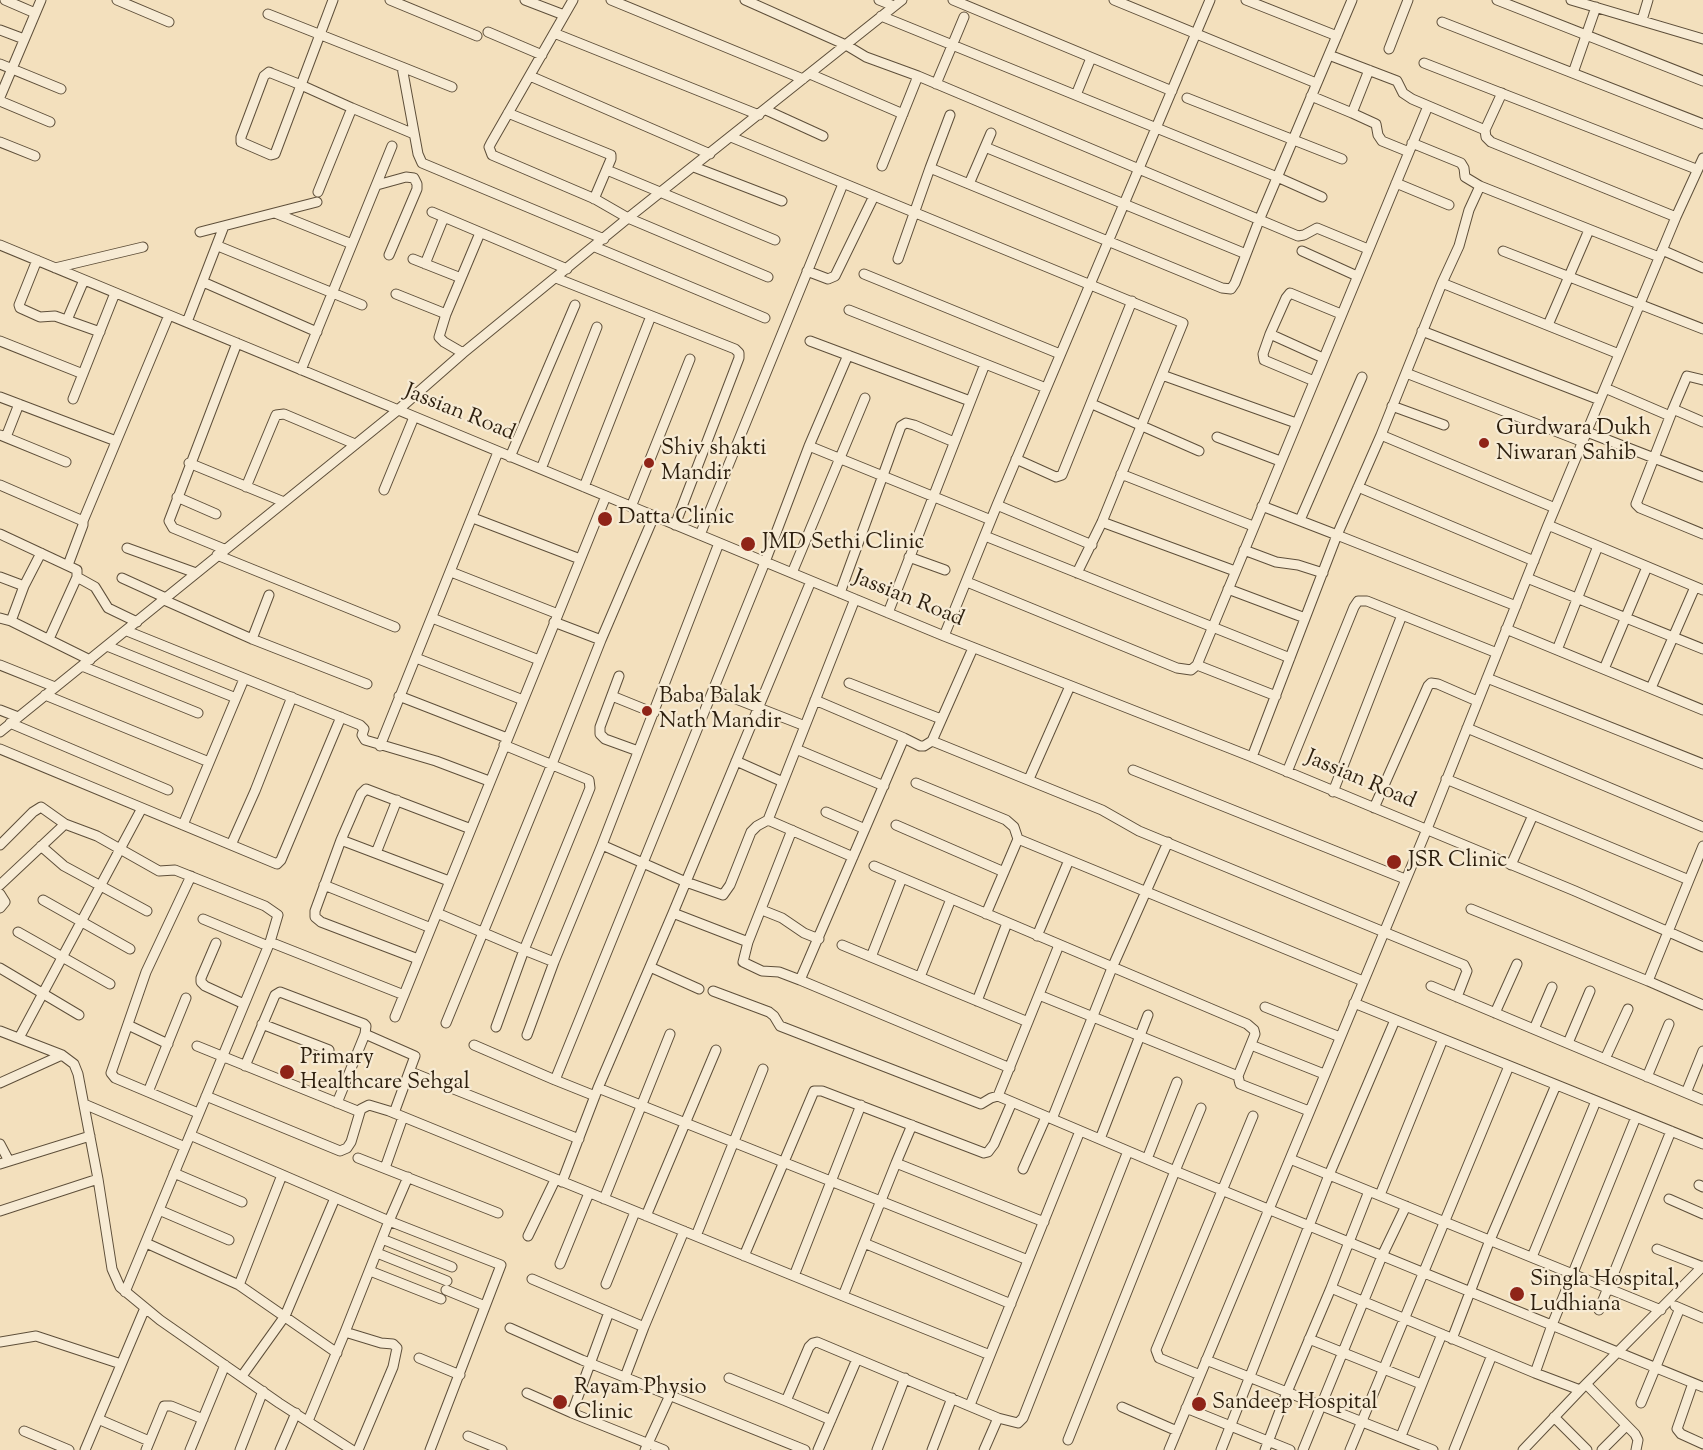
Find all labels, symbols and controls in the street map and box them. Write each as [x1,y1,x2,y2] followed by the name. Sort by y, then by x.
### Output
[400,380,518,448] street label: Jassian Road
[1496,417,1651,469] place label: Gurdwara Dukh Niwaran Sahib
[1477,436,1491,450] marker: Gurdwara Dukh Niwaran Sahib
[661,437,767,488] place label: Shiv shakti Mandir
[642,456,656,470] marker: Shiv shakti Mandir
[618,506,734,532] place label: Datta Clinic
[596,510,614,528] marker: Datta Clinic
[762,531,925,557] place label: JMD Sethi Clinic
[739,535,757,553] marker: JMD Sethi Clinic
[849,566,967,634] street label: Jassian Road
[659,685,781,736] place label: Baba Balak Nath Mandir
[640,704,654,718] marker: Baba Balak Nath Mandir
[1301,746,1419,816] street label: Jassian Road
[1408,849,1507,875] place label: JSR Clinic
[1385,853,1403,871] marker: JSR Clinic
[300,1046,470,1098] place label: Primary Healthcare Sehgal
[278,1063,296,1081] marker: Primary Healthcare Sehgal
[1530,1268,1680,1320] place label: Singla Hospital, Ludhiana
[1508,1285,1526,1303] marker: Singla Hospital, Ludhiana
[574,1376,706,1428] place label: Rayam Physio Clinic
[1212,1391,1378,1417] place label: Sandeep Hospital
[551,1393,569,1411] marker: Rayam Physio Clinic
[1190,1395,1208,1413] marker: Sandeep Hospital

